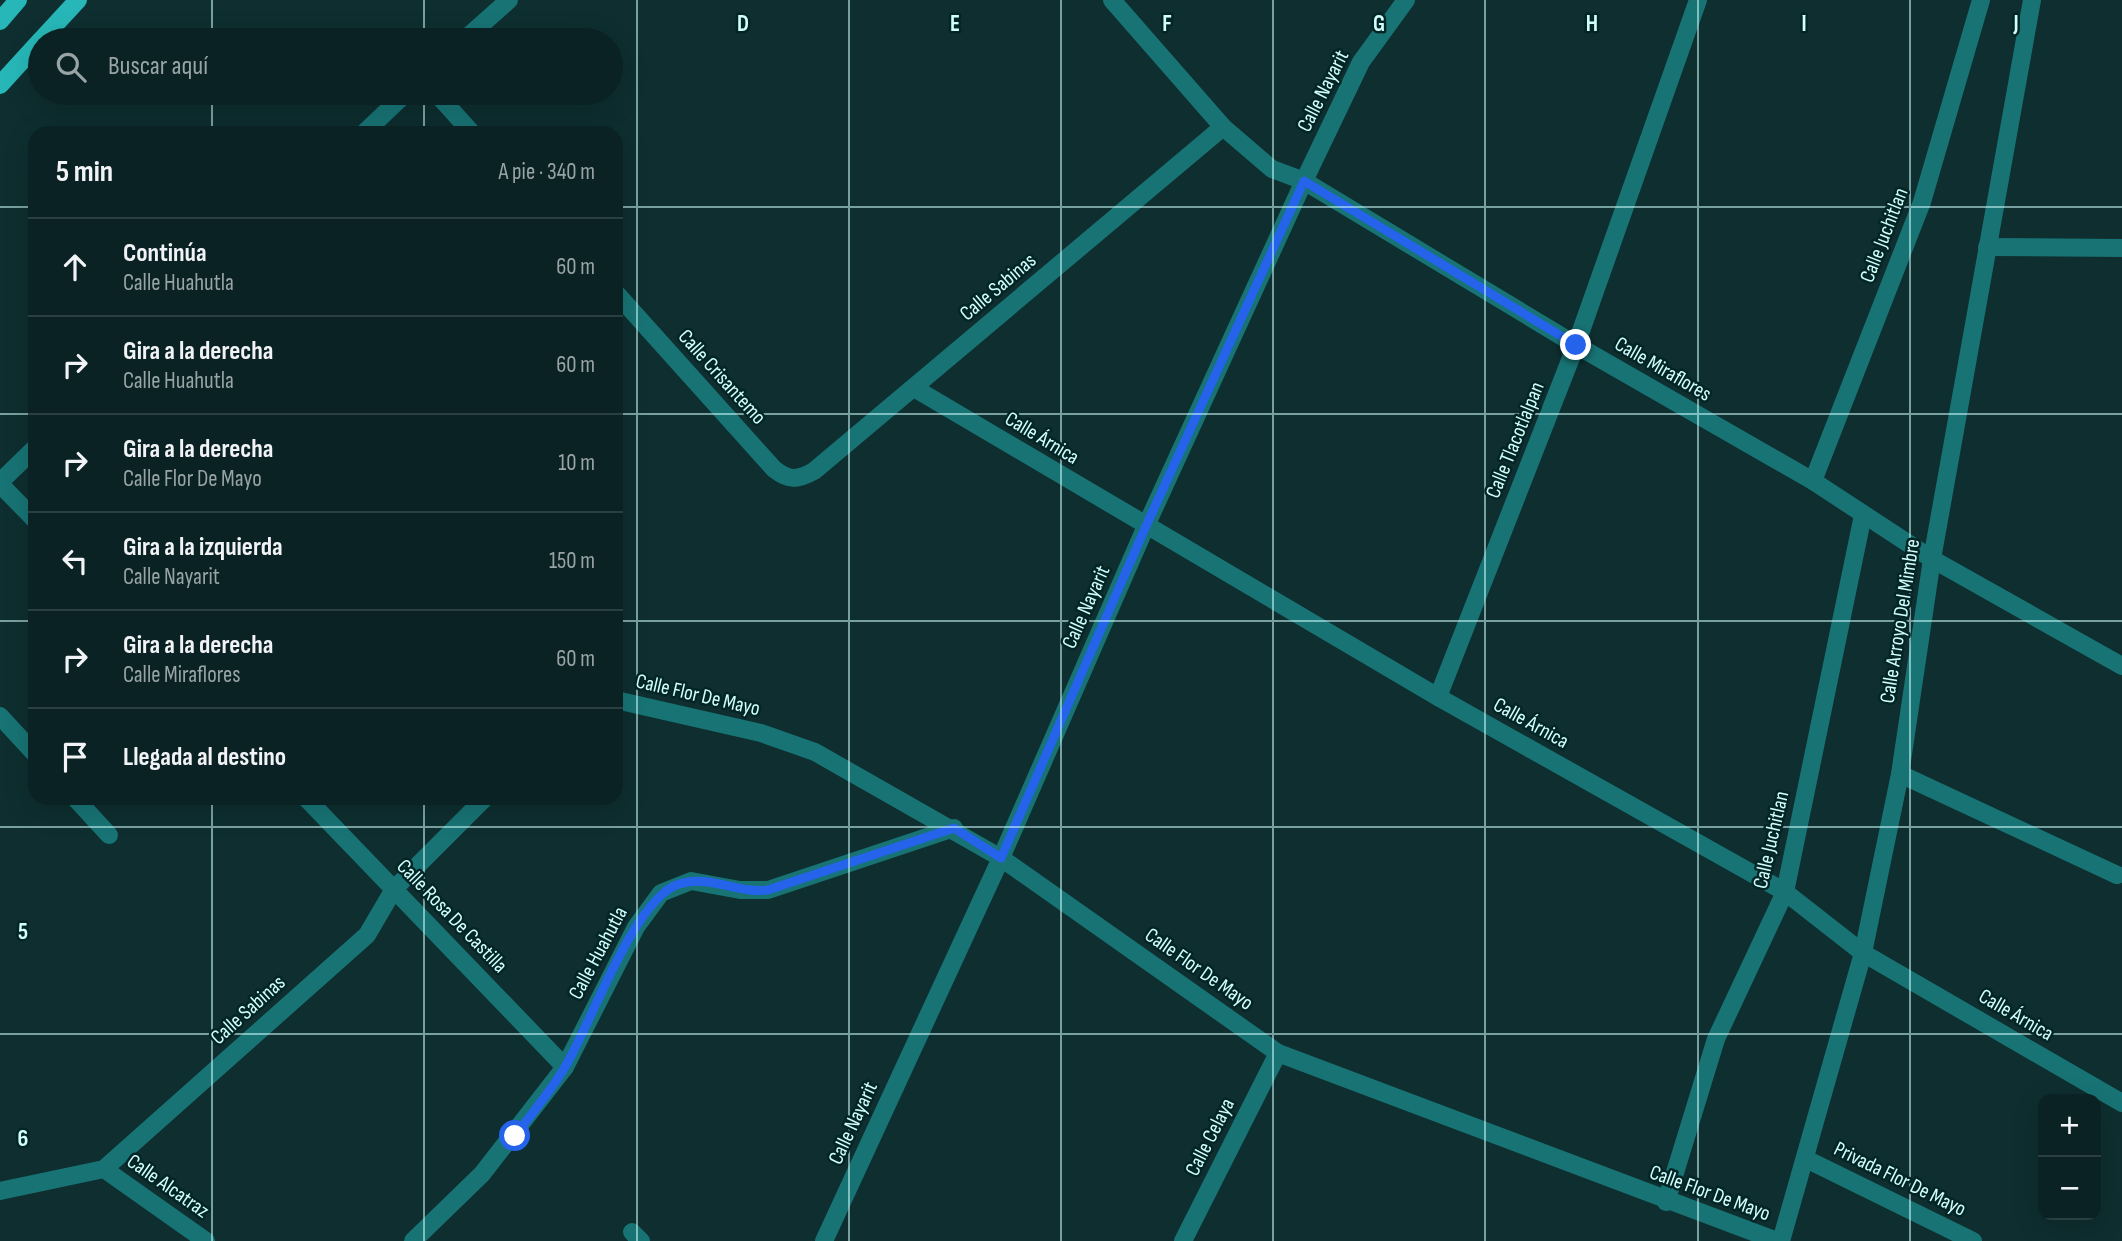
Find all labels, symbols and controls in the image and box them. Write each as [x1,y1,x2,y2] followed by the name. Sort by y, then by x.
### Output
[737,10,749,38] text: D
[950,10,960,38] text: E
[1162,10,1172,38] text: F
[1373,10,1385,38] text: G
[1586,10,1598,38] text: H
[1801,10,1807,38] text: I
[2012,10,2019,38] text: J
[28,28,623,105] search box
[1292,46,1354,136] street label: Calle Nayarit
[52,48,90,86] icon: search
[108,51,208,82] text: Buscar aquí
[56,154,113,190] text: 5 min
[499,158,595,186] text: A pie · 340 m
[1855,184,1913,286] street label: Calle Juchitlan
[123,238,207,269] text: Continúa
[56,248,94,286] icon: ahead
[955,248,1041,326] street label: Calle Sabinas
[556,253,595,281] text: 60 m
[123,269,234,297] text: Calle Huahutla
[673,324,771,430] street label: Calle Crisantemo
[1560,329,1591,360] route end
[1610,331,1716,407] street label: Calle Miraflores
[123,336,273,367] text: Gira a la derecha
[56,346,94,384] icon: right
[556,351,595,379] text: 60 m
[123,367,234,395] text: Calle Huahutla
[1480,378,1550,502] street label: Calle Tlacotlalpan
[1000,406,1084,470] street label: Calle Árnica
[123,434,273,465] text: Gira a la derecha
[56,444,94,482] icon: right
[558,449,595,477] text: 10 m
[123,465,262,493] text: Calle Flor De Mayo
[123,532,283,563] text: Gira a la izquierda
[1875,537,1925,705] street label: Calle Arroyo Del Mimbre
[56,542,94,580] icon: left
[549,547,595,575] text: 150 m
[1057,562,1115,652] street label: Calle Nayarit
[123,563,220,591] text: Calle Nayarit
[123,630,273,661] text: Gira a la derecha
[56,640,94,678] icon: right
[556,645,595,673] text: 60 m
[123,661,240,689] text: Calle Miraflores
[633,669,763,721] street label: Calle Flor De Mayo
[1489,692,1573,754] street label: Calle Árnica
[56,738,94,776] icon: arrive
[123,742,286,773] text: Llegada al destino
[1748,789,1794,891] street label: Calle Juchitlan
[391,854,513,978] street label: Calle Rosa De Castilla
[563,902,633,1004] street label: Calle Huahutla
[18,918,28,946] text: 5
[1140,922,1258,1016] street label: Calle Flor De Mayo
[206,970,290,1050] street label: Calle Sabinas
[1974,984,2058,1046] street label: Calle Árnica
[823,1078,883,1168] street label: Calle Nayarit
[1180,1094,1240,1180] street label: Calle Celaya
[2038,1094,2101,1220] map controls
[2038,1094,2101,1157] button: +
[499,1120,530,1151] route start
[18,1125,28,1153] text: 6
[1830,1136,1970,1222] street label: Privada Flor De Mayo
[122,1149,214,1224] street label: Calle Alcatraz
[2038,1157,2101,1220] button: −
[1646,1160,1774,1226] street label: Calle Flor De Mayo

